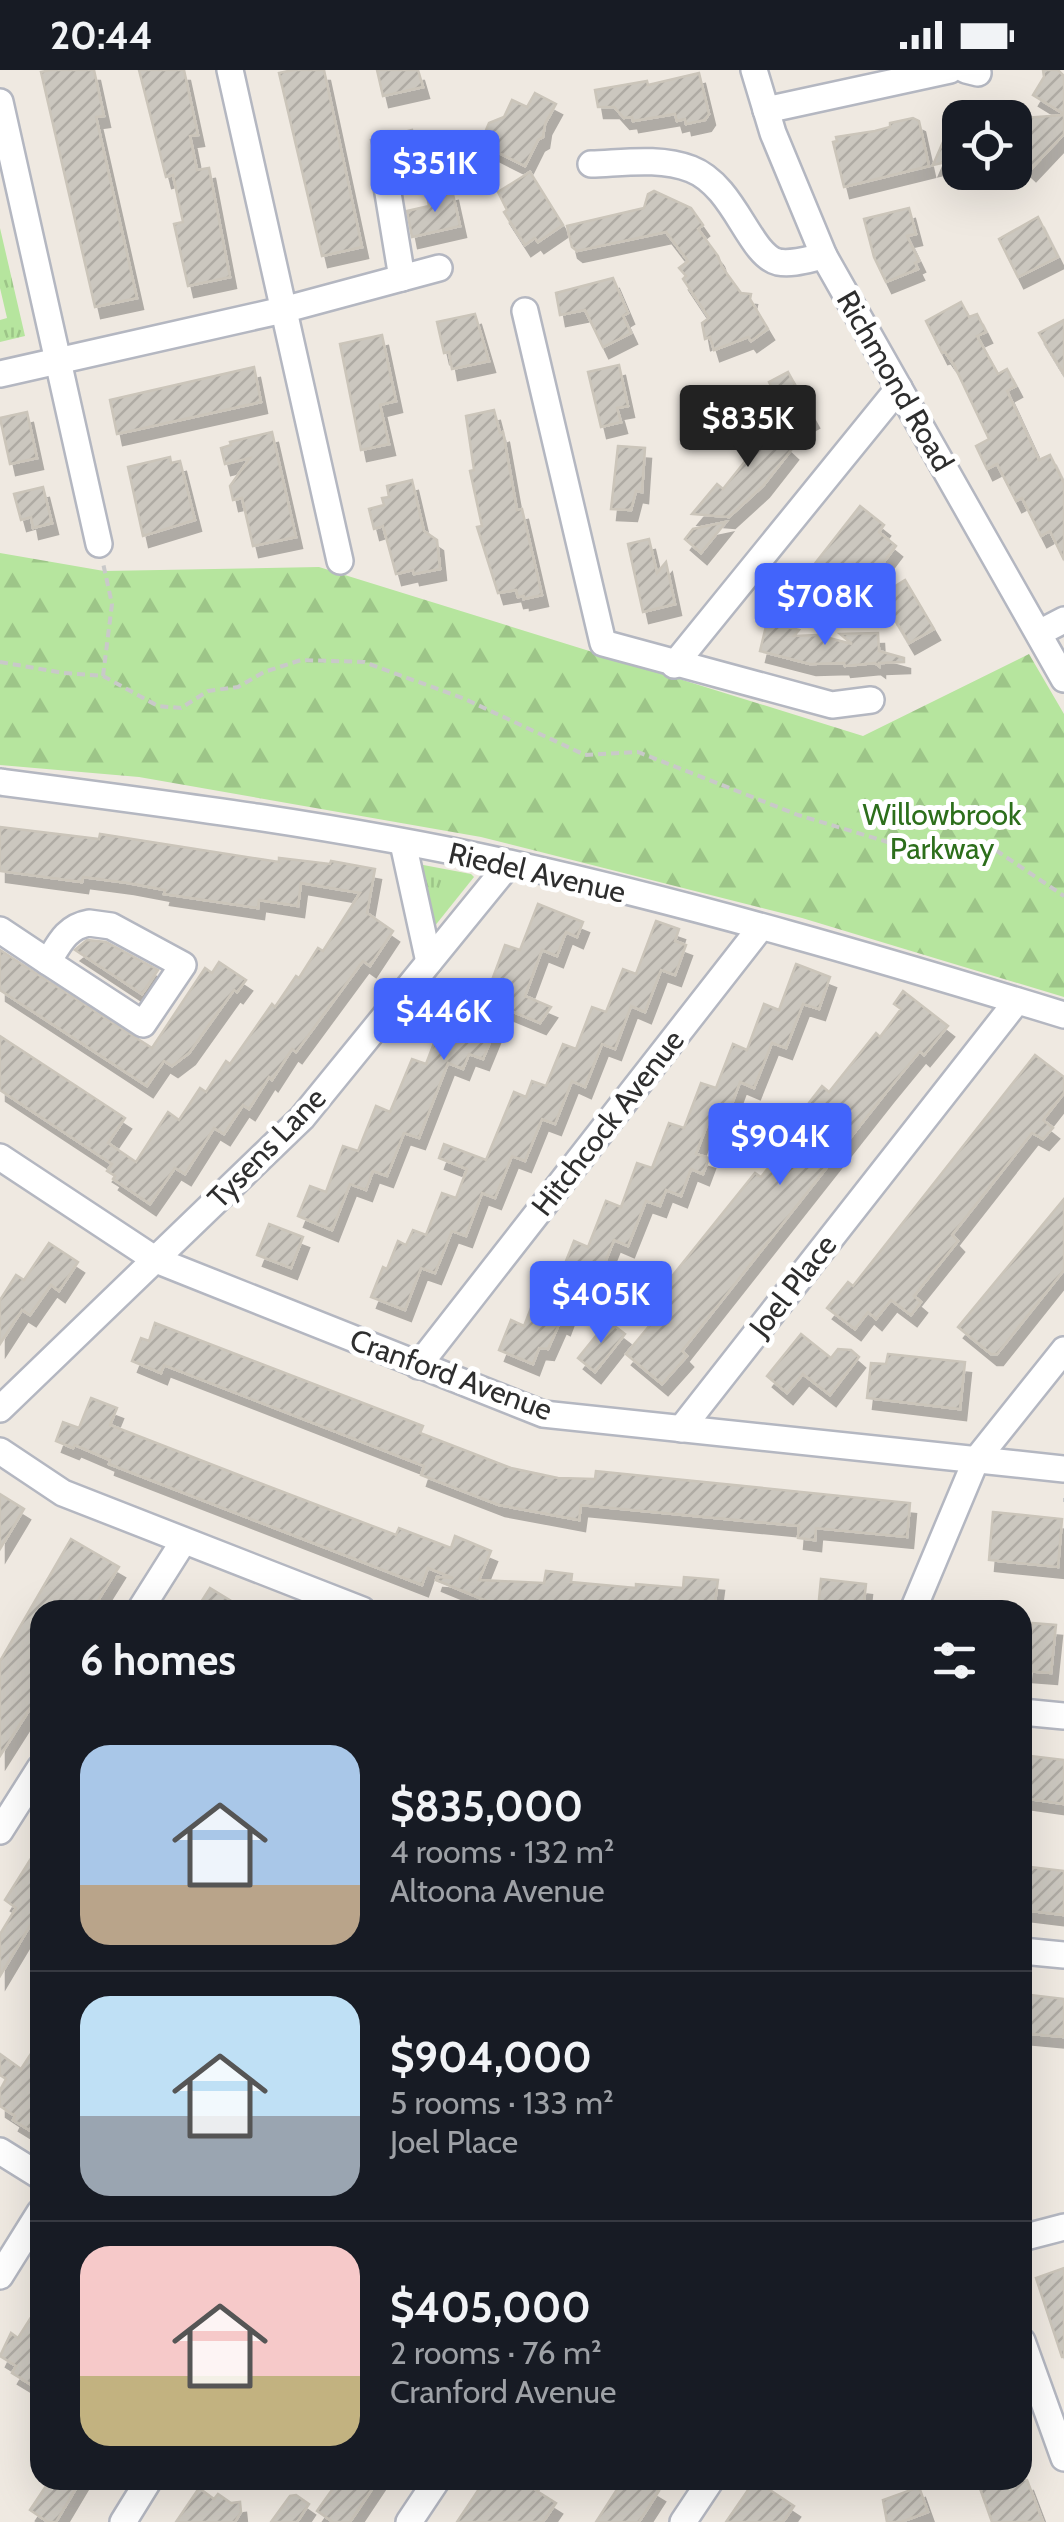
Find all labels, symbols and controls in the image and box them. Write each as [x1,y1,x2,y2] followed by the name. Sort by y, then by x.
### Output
[50,12,153,59] text: 20:44
[942,100,1032,190] map controls
[942,100,1032,190] button: locate
[365,130,505,215] pin: $351K
[393,143,477,182] text: $351K
[829,284,962,478] street label: Richmond Road
[678,385,818,470] pin: $835K
[702,398,794,437] text: $835K
[755,563,895,648] pin: $708K
[777,576,873,615] text: $708K
[863,796,1022,867] park label: Willowbrook Parkway
[445,834,629,911] street label: Riedel Avenue
[374,978,514,1063] pin: $446K
[396,991,492,1030] text: $446K
[523,1022,692,1223] street label: Hitchcock Avenue
[200,1079,333,1216] street label: Tysens Lane
[710,1103,850,1188] pin: $904K
[730,1116,830,1155] text: $904K
[740,1227,844,1345] street label: Joel Place
[531,1261,671,1346] pin: $405K
[552,1274,650,1313] text: $405K
[345,1321,557,1428] street label: Cranford Avenue
[927,1633,982,1688] icon: filters
[80,1634,236,1686] text: 6 homes
[390,1780,583,1832] text: $835,000
[160,1785,280,1905] icon: home
[390,1832,614,1871] text: 4 rooms · 132 m²
[390,1871,605,1910] text: Altoona Avenue
[390,2031,592,2083] text: $904,000
[160,2036,280,2156] icon: home
[390,2083,614,2122] text: 5 rooms · 133 m²
[390,2122,518,2161] text: Joel Place
[390,2281,591,2333] text: $405,000
[160,2286,280,2406] icon: home
[390,2333,602,2372] text: 2 rooms · 76 m²
[390,2372,616,2411] text: Cranford Avenue

